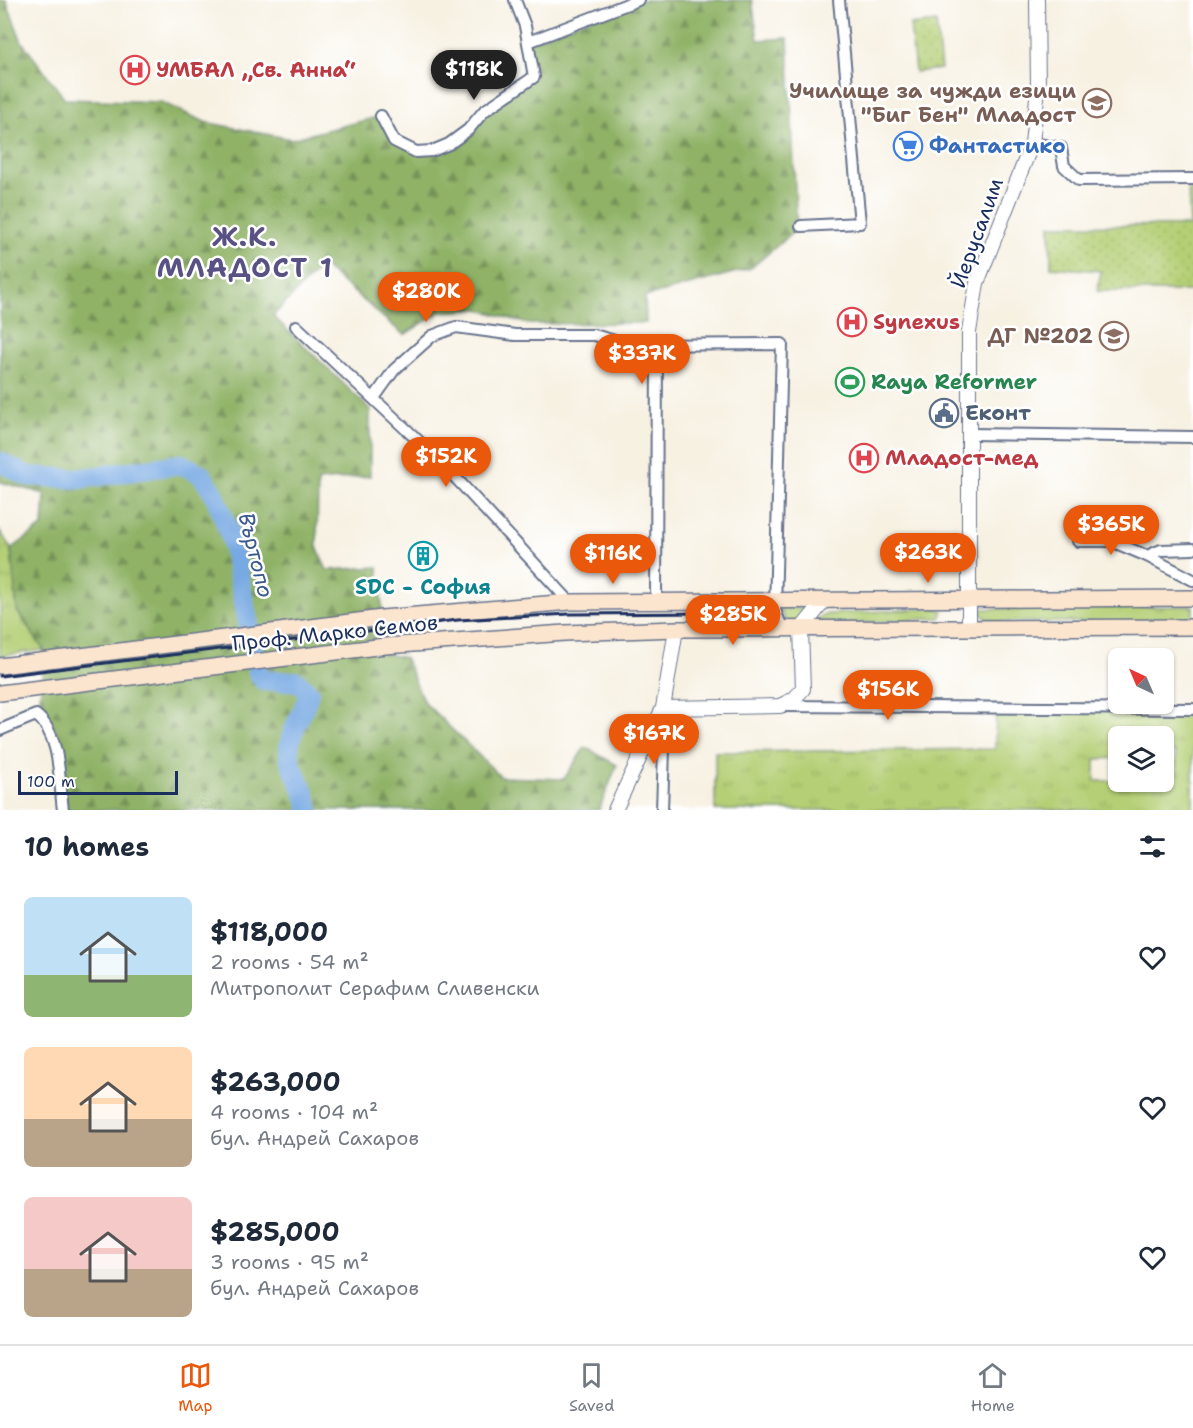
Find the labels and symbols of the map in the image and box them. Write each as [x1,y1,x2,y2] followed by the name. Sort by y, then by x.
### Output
[432,50,516,101] pin: $118K
[119,54,151,86] hospital icon: УМБАЛ „Св. Анна“
[156,56,356,84] place label: УМБАЛ „Св. Анна“
[789,77,1076,129] place label: Училище за чужди езици "Биг Бен" Младост
[1081,87,1113,119] school or university icon: Училище за чужди езици "Биг Бен" Младост
[892,130,924,162] supermarket icon: Фантастико
[929,132,1066,160] place label: Фантастико
[944,174,1010,292] street label: Йерусалим
[157,218,333,286] district label: Ж.К. МЛАДОСТ 1
[384,272,468,323] pin: $280K
[836,306,868,338] hospital icon: Synexus
[873,308,960,336] place label: Synexus
[1098,320,1130,352] school or university icon: ДГ №202
[987,322,1093,350] place label: ДГ №202
[600,334,684,385] pin: $337K
[834,366,866,398] sports icon: Raya Reformer
[871,368,1037,396] place label: Raya Reformer
[928,397,960,429] public building icon: Еконт
[965,399,1031,427] place label: Еконт
[404,437,488,488] pin: $152K
[848,442,880,474] hospital icon: Младост-мед
[885,444,1039,472] place label: Младост-мед
[1069,505,1153,556] pin: $365K
[231,509,281,601] water label: Въртопо
[886,533,970,584] pin: $263K
[571,534,655,585] pin: $116K
[407,540,439,572] building icon: SDC - София
[355,573,491,601] place label: SDC - София
[691,595,775,646] pin: $285K
[231,608,439,658] street label: Проф. Марко Семов
[1108,648,1174,714] north arrow
[846,670,930,721] pin: $156K
[612,714,696,765] pin: $167K
[18,768,178,796] scale bar

